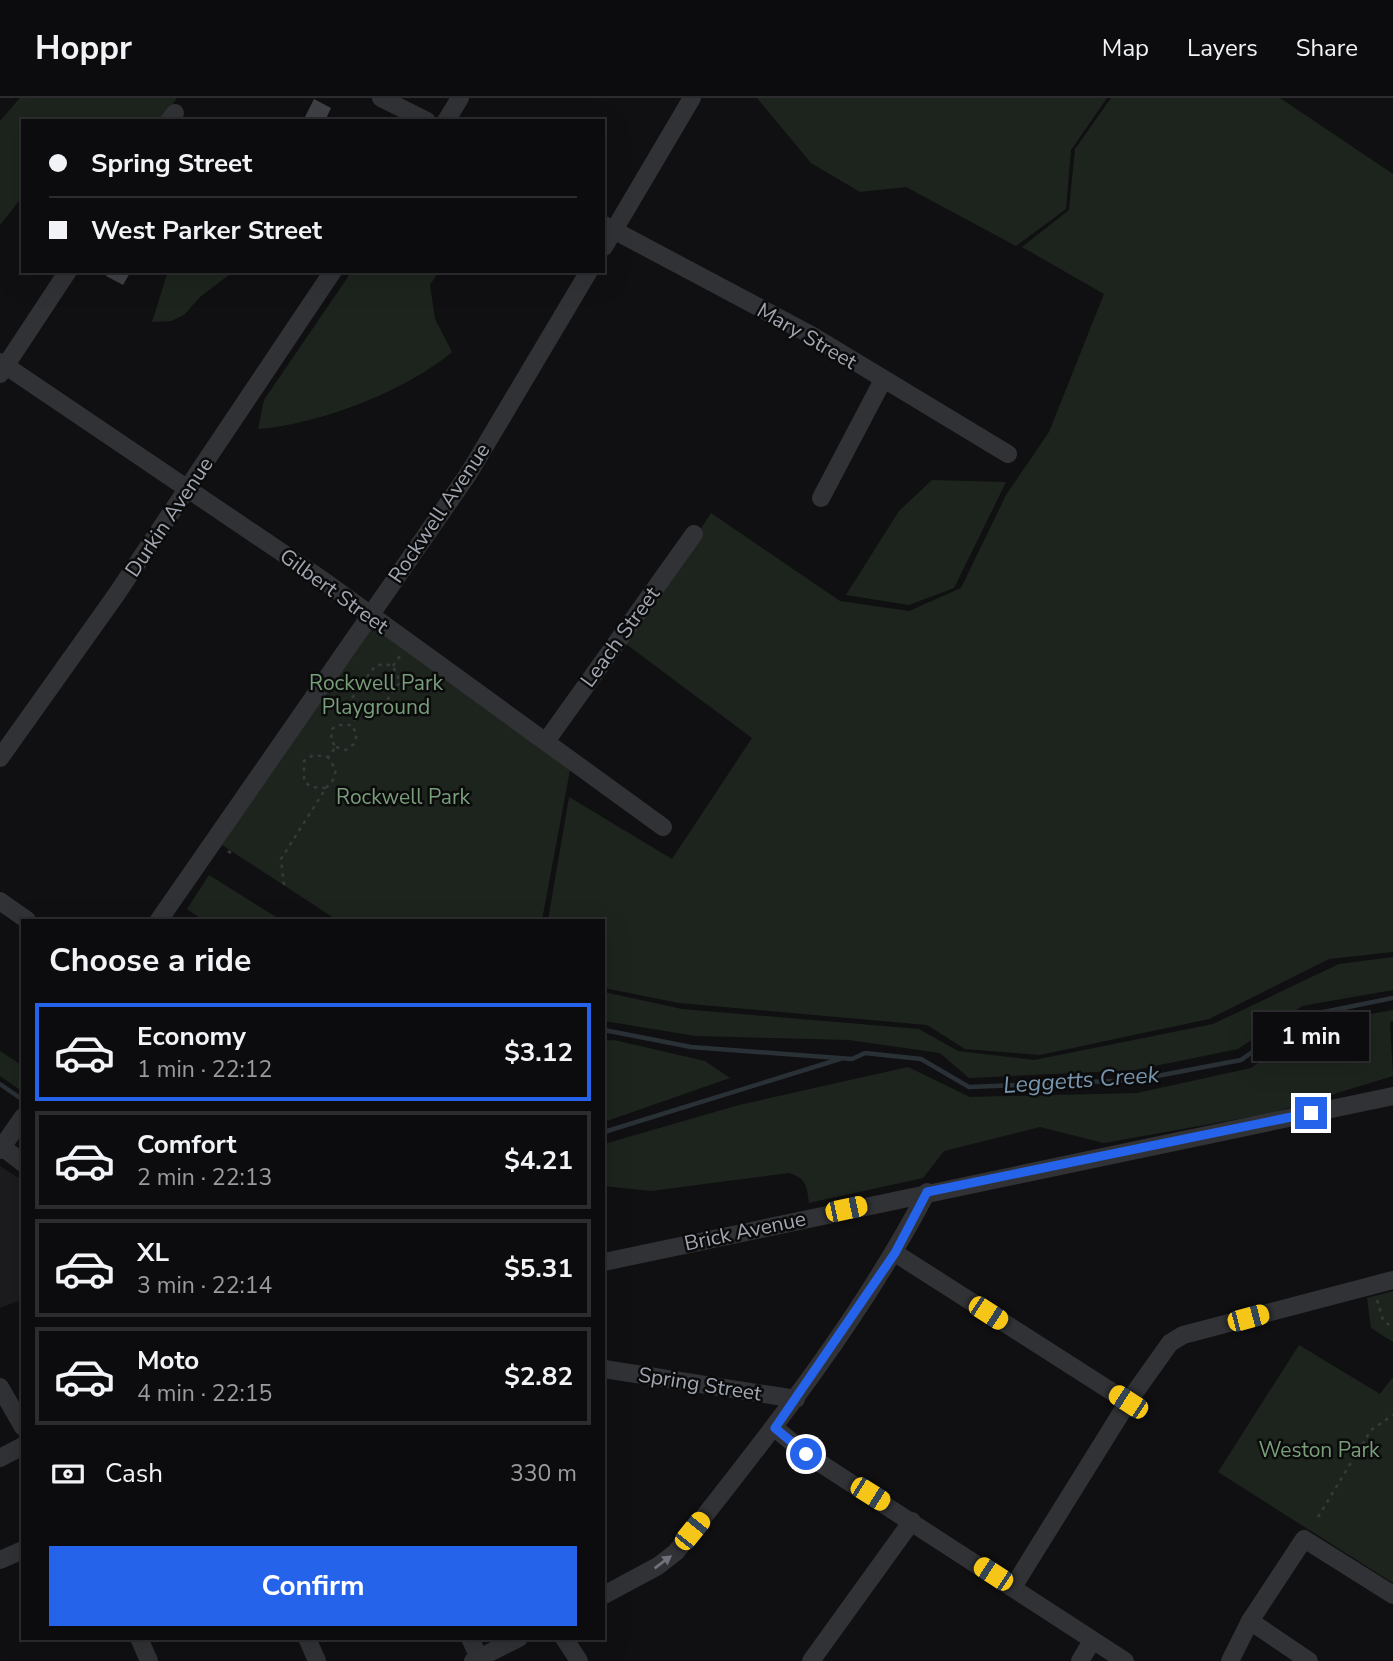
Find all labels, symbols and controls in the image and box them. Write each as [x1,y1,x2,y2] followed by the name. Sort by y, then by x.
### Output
[35,26,132,71] text: Hoppr
[1102,32,1149,64] text: Map
[1187,32,1258,64] text: Layers
[1296,32,1358,64] text: Share
[91,146,252,181] text: Spring Street
[91,213,322,248] text: West Parker Street
[752,296,862,376] street label: Mary Street
[382,437,496,589] street label: Rockwell Avenue
[119,452,219,582] street label: Durkin Avenue
[274,542,394,640] street label: Gilbert Street
[574,581,666,693] street label: Leach Street
[309,669,443,721] park label: Rockwell Park Playground
[336,783,470,811] park label: Rockwell Park
[49,939,251,982] text: Choose a ride
[1253,1012,1369,1060] callout: 1 min
[137,1019,246,1054] text: Economy
[53,1021,116,1084] icon: car
[1281,1021,1341,1052] text: 1 min
[504,1035,573,1070] text: $3.12
[137,1054,272,1085] text: 1 min · 22:12
[1002,1059,1160,1101] water label: Leggetts Creek
[1295,1097,1327,1129] route end
[137,1127,237,1162] text: Comfort
[53,1129,116,1192] icon: car
[504,1143,573,1178] text: $4.21
[137,1162,272,1193] text: 2 min · 22:13
[824,1194,869,1224] car
[682,1204,808,1258] street label: Brick Avenue
[137,1235,169,1270] text: XL
[53,1237,116,1300] icon: car
[504,1251,573,1286] text: $5.31
[137,1270,272,1301] text: 3 min · 22:14
[965,1293,1012,1333] car
[1225,1302,1272,1334] car
[137,1343,199,1378] text: Moto
[53,1345,116,1408] icon: car
[504,1359,573,1394] text: $2.82
[636,1360,764,1408] street label: Spring Street
[137,1378,272,1409] text: 4 min · 22:15
[1105,1382,1152,1422] car
[1258,1436,1380,1464] park label: Weston Park
[790,1438,822,1470] route start
[49,1455,87,1493] icon: cash
[105,1456,163,1491] text: Cash
[510,1458,577,1489] text: 330 m
[847,1474,894,1514] car
[671,1508,714,1554] car
[49,1546,577,1626] button: Confirm
[970,1554,1017,1594] car
[654,1555,672,1569] one-way arrow

